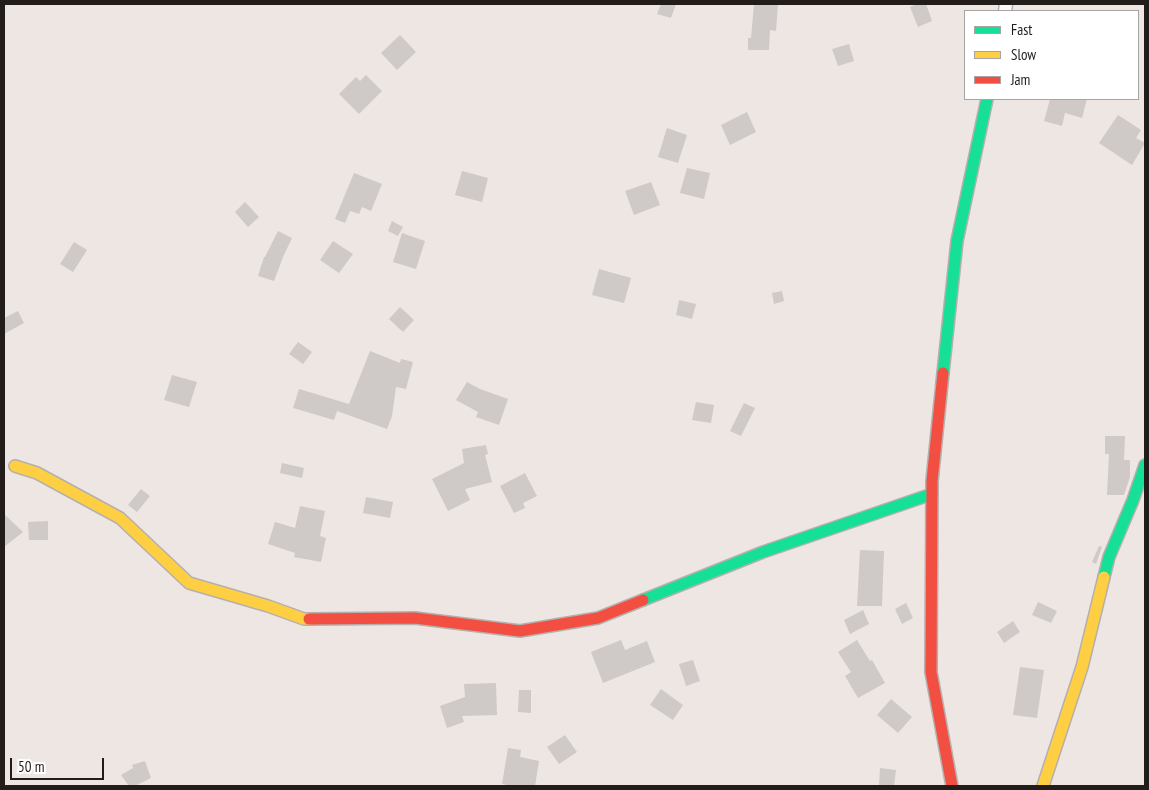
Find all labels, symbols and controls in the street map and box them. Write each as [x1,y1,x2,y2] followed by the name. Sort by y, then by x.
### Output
[964,10,1139,100] legend
[1011,20,1032,39] text: Fast
[1011,45,1036,64] text: Slow
[1011,70,1030,89] text: Jam
[12,748,106,780] scale bar
[18,757,44,776] text: 50 m

